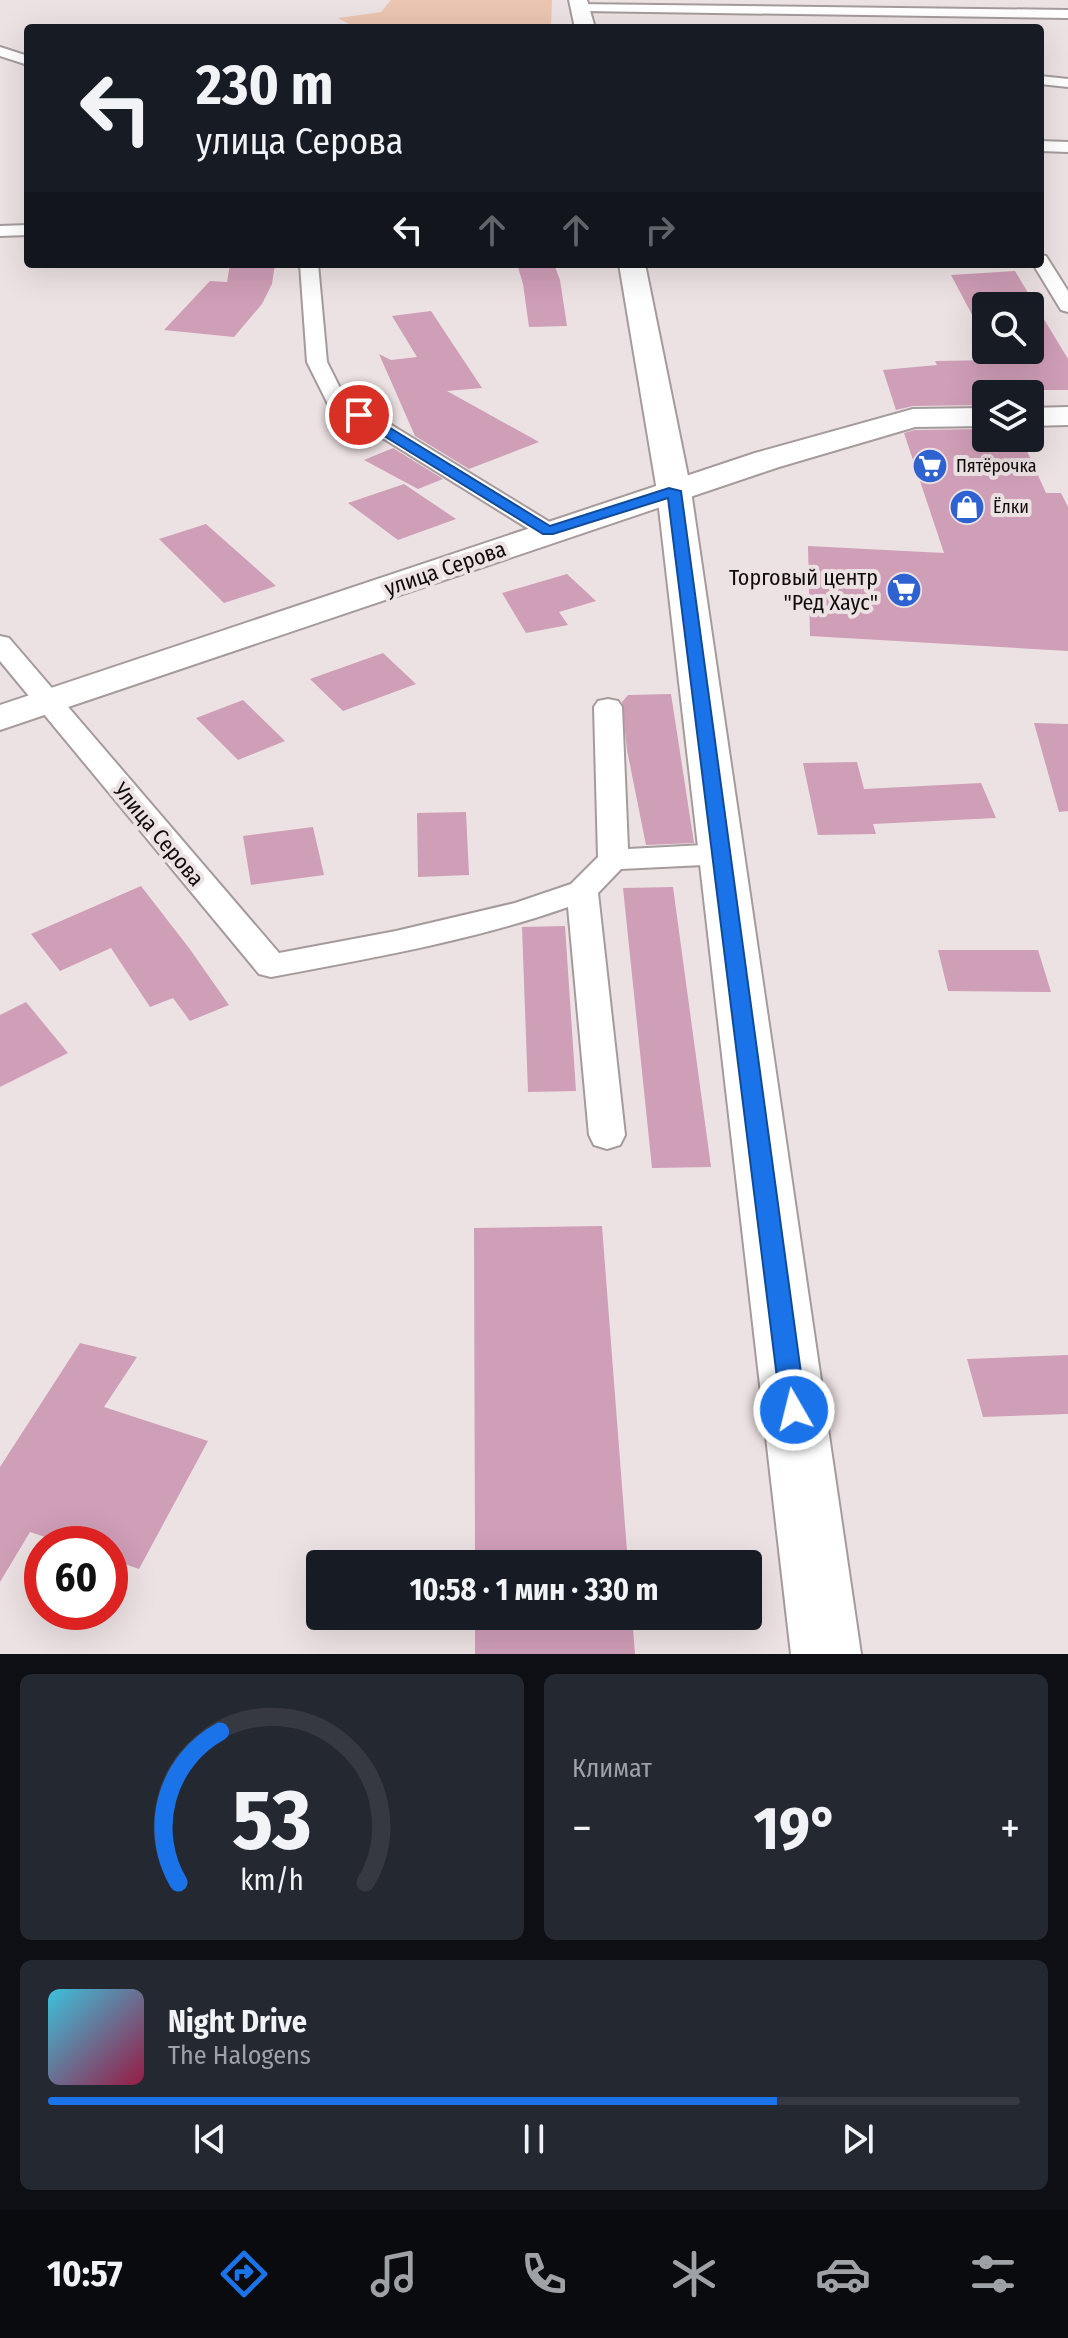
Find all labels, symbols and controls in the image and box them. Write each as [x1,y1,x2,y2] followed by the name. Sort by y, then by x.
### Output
[196,52,333,119] text: 230 m
[64,56,168,160] icon: left
[196,120,403,164] text: улица Серова
[386,208,430,252] icon: left
[470,208,514,252] icon: ahead
[554,208,598,252] icon: ahead
[638,208,682,252] icon: right
[972,292,1044,452] map controls
[972,292,1044,364] button: search
[972,380,1044,452] button: layers
[325,381,393,449] pin
[337,393,381,437] icon: arrive
[911,447,949,485] supermarket icon: Пятёрочка
[956,455,1037,477] place label: Пятёрочка
[948,488,986,526] shop icon: Ёлки
[993,496,1029,518] place label: Ёлки
[381,535,510,602] street label: улица Серова
[729,564,878,616] place label: Торговый центр "Ред Хаус"
[885,571,923,609] supermarket icon: Торговый центр "Ред Хаус"
[107,776,210,892] street label: Улица Серова
[752,1368,836,1452] position arrow
[24,1526,128,1630] speed limit sign: 60
[410,1572,658,1608] text: 10:58 · 1 мин · 330 m
[572,1753,652,1784] text: Климат
[232,1771,312,1871] text: 53
[754,1793,838,1865] text: 19°
[572,1802,592,1855] text: −
[1000,1802,1020,1855] text: +
[240,1863,304,1898] text: km/h
[168,2004,307,2040] text: Night Drive
[168,2040,311,2071] text: The Halogens
[188,2117,232,2161] icon: previous
[512,2117,556,2161] icon: pause
[836,2117,880,2161] icon: next
[216,2246,272,2302] icon: directions
[366,2246,422,2302] icon: music
[516,2246,572,2302] icon: phone
[666,2246,722,2302] icon: climate
[815,2246,871,2302] icon: car
[965,2246,1021,2302] icon: filters
[47,2252,122,2296] text: 10:57

